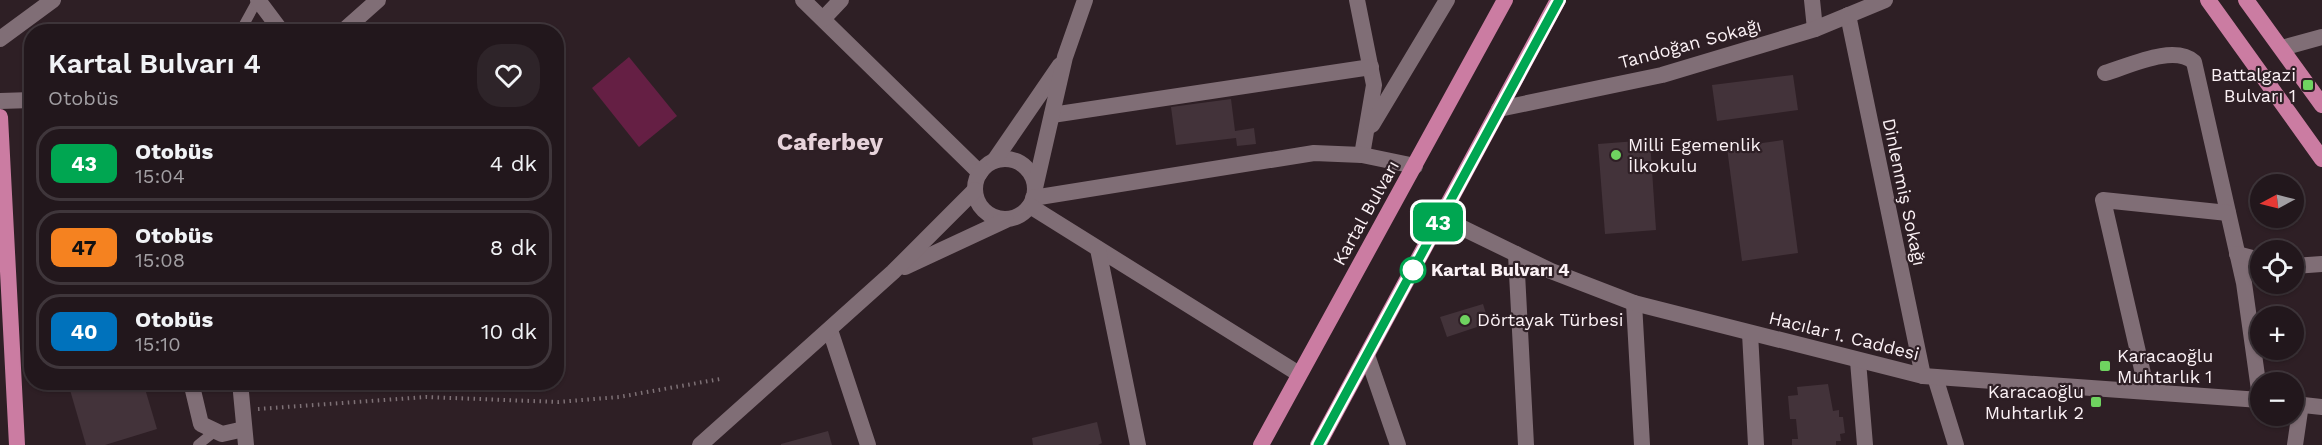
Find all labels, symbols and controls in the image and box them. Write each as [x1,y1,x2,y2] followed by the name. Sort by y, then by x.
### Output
[1616,14,1763,73] street label: Tandoğan Sokağı
[477,44,540,107] button: heart
[48,47,261,80] text: Kartal Bulvarı 4
[2211,64,2296,106] place label: Battalgazi Bulvarı 1
[2301,78,2315,92] marker: Battalgazi Bulvarı 1
[48,86,119,110] text: Otobüs
[1879,116,1930,268] street label: Dinlenmiş Sokağı
[777,128,884,156] district label: Caferbey
[1628,134,1761,176] place label: Milli Egemenlik İlkokulu
[135,139,213,164] text: Otobüs
[1609,148,1623,162] marker: Milli Egemenlik İlkokulu
[71,151,97,176] text: 43
[490,151,537,176] text: 4 dk
[1328,157,1403,269] street label: Kartal Bulvarı
[135,164,185,188] text: 15:04
[2250,174,2304,228] north arrow
[2250,174,2304,426] map controls
[1411,202,1465,242] line badge: 43
[1425,210,1451,235] text: 43
[135,223,213,248] text: Otobüs
[71,235,97,260] text: 47
[490,235,537,260] text: 8 dk
[2250,240,2304,294] button: locate
[135,248,185,272] text: 15:08
[1400,257,1426,283] marker: Kartal Bulvarı 4
[1431,259,1570,280] place label: Kartal Bulvarı 4
[2250,306,2304,360] button: +
[135,307,213,332] text: Otobüs
[1767,307,1922,364] street label: Hacılar 1. Caddesi
[1477,309,1624,330] place label: Dörtayak Türbesi
[1458,313,1472,327] marker: Dörtayak Türbesi
[70,319,98,344] text: 40
[481,319,537,344] text: 10 dk
[135,332,181,356] text: 15:10
[2117,345,2213,387] place label: Karacaoğlu Muhtarlık 1
[2098,359,2112,373] marker: Karacaoğlu Muhtarlık 1
[2250,372,2304,426] button: −
[1985,381,2084,423] place label: Karacaoğlu Muhtarlık 2
[2089,395,2103,409] marker: Karacaoğlu Muhtarlık 2

